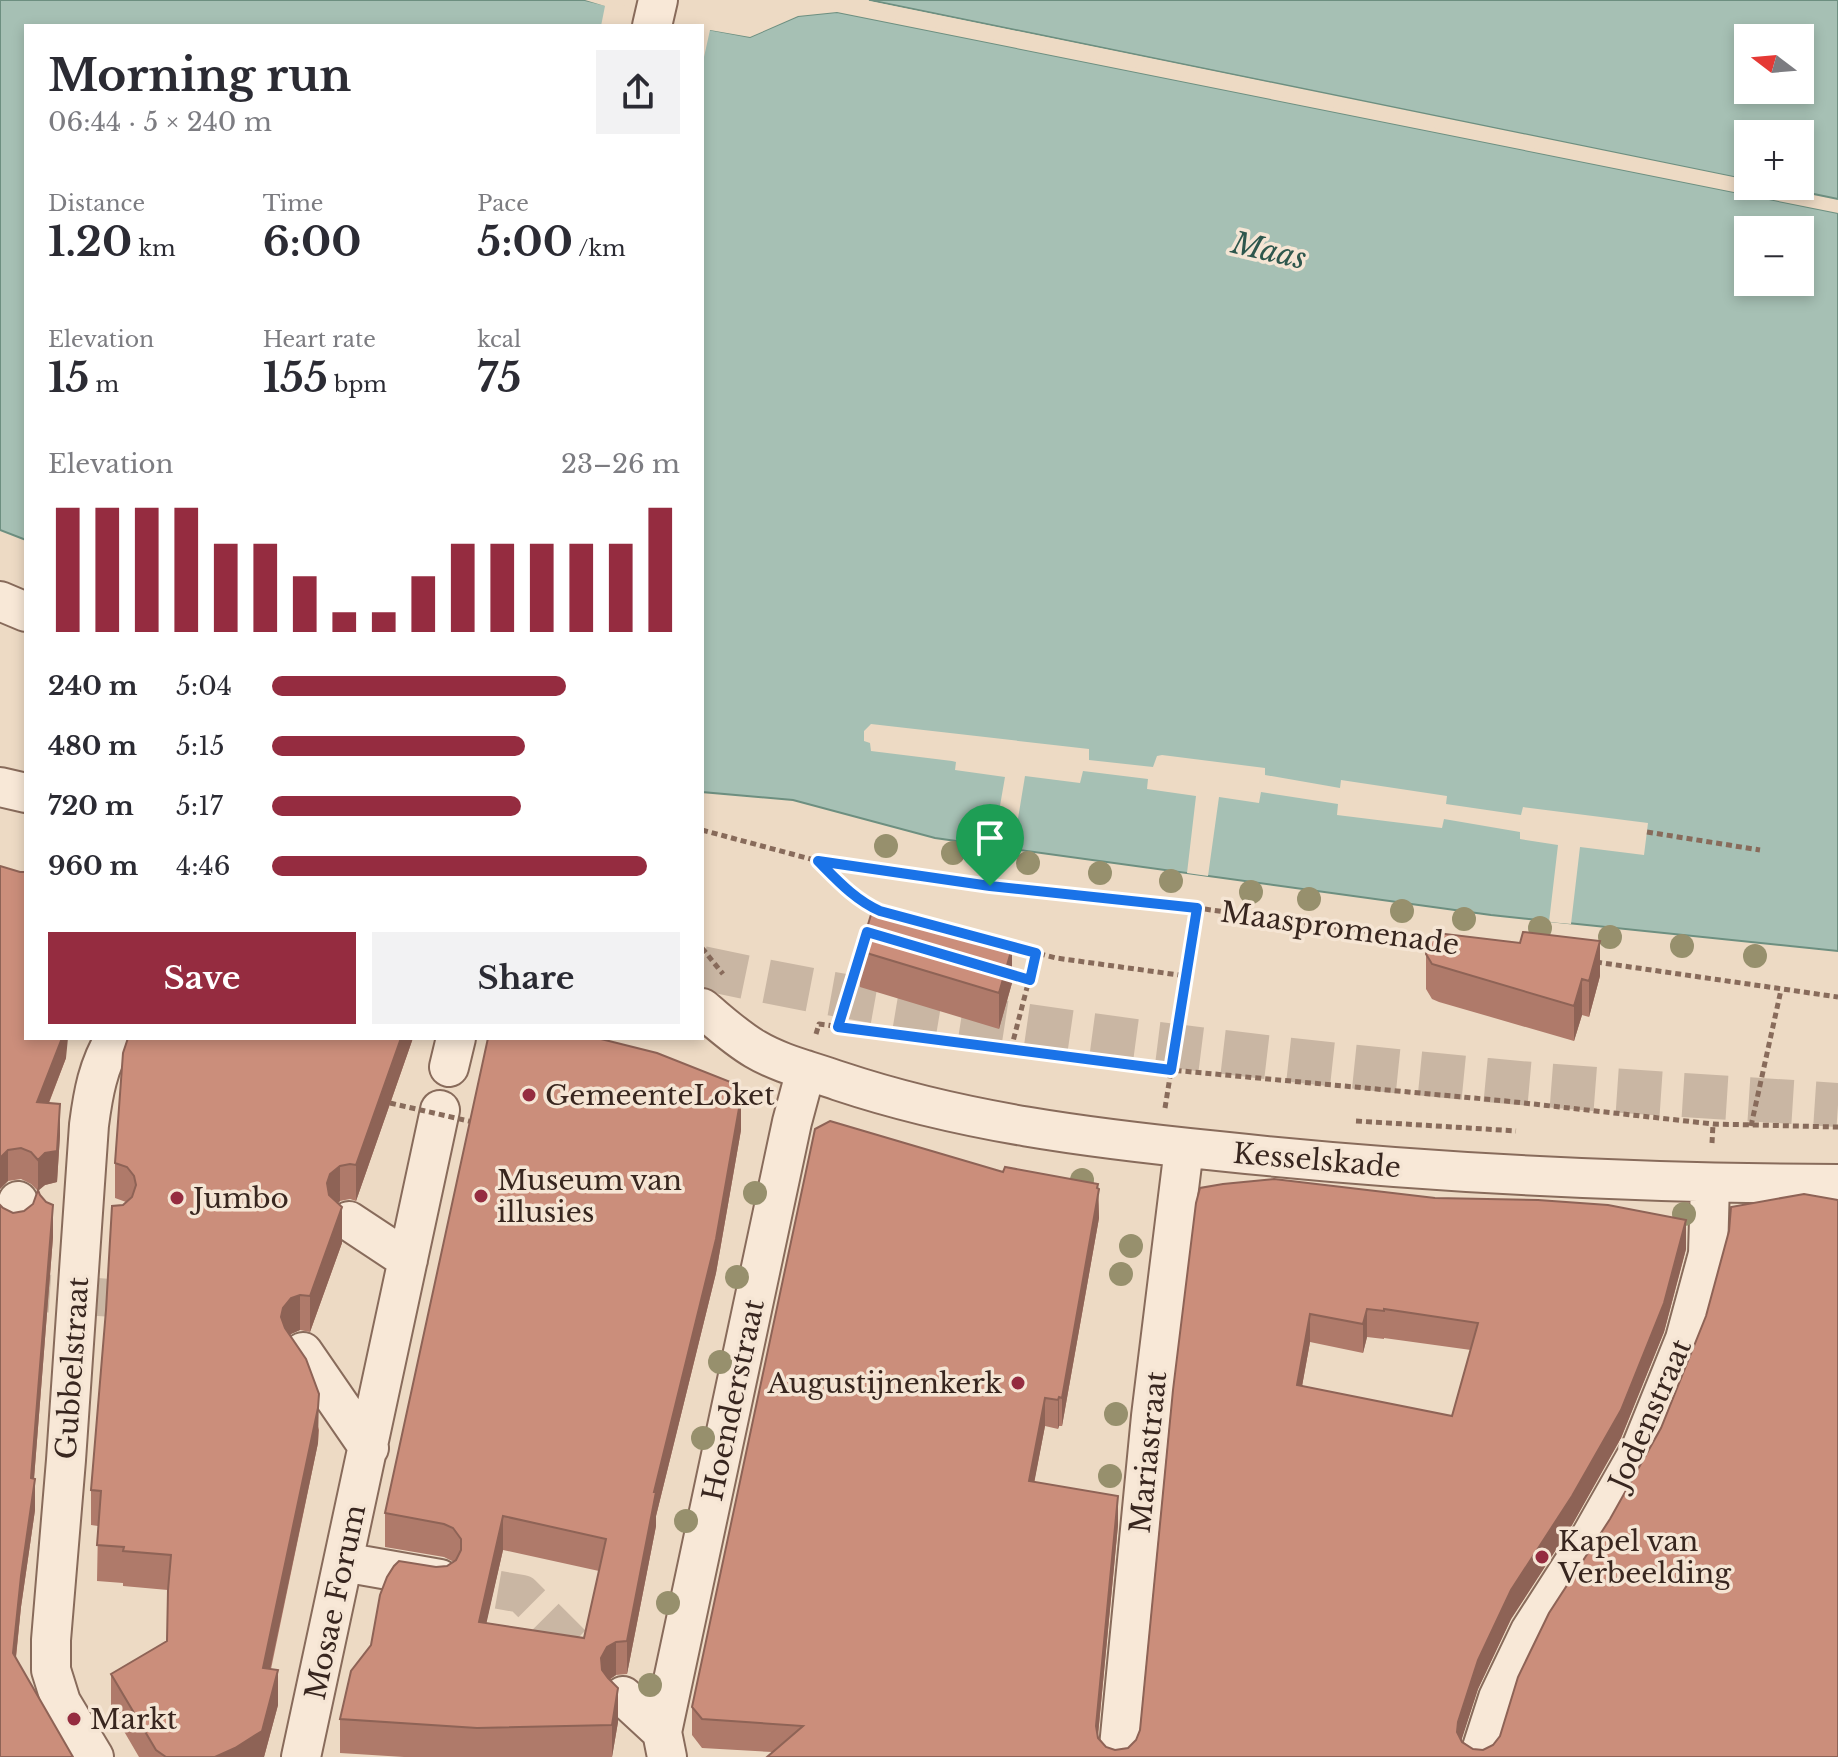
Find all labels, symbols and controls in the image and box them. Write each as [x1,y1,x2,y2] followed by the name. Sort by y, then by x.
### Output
[1734,24,1814,104] north arrow
[1734,24,1814,296] map controls
[48,48,351,103] text: Morning run
[596,50,680,134] button: share
[48,106,272,138] text: 06:44 · 5 × 240 m
[1734,120,1814,200] button: +
[48,190,145,217] text: Distance
[263,190,323,217] text: Time
[477,190,529,217] text: Pace
[1734,216,1814,296] button: −
[48,217,132,267] text: 1.20
[263,217,361,267] text: 6:00
[477,217,573,267] text: 5:00
[1227,224,1310,277] water label: Maas
[132,235,176,262] text: km
[573,235,626,262] text: /km
[48,326,154,353] text: Elevation
[263,326,376,353] text: Heart rate
[477,326,521,353] text: kcal
[48,353,89,403] text: 15
[263,353,328,403] text: 155
[477,353,521,403] text: 75
[89,371,119,398] text: m
[328,371,387,398] text: bpm
[48,448,174,480] text: Elevation
[561,448,680,480] text: 23–26 m
[48,670,138,702] text: 240 m
[176,670,232,702] text: 5:04
[48,730,137,762] text: 480 m
[176,730,225,762] text: 5:15
[48,790,134,822] text: 720 m
[176,790,223,822] text: 5:17
[956,804,1024,886] pin
[968,816,1012,860] icon: arrive
[48,850,138,882] text: 960 m
[176,850,231,882] text: 4:46
[1218,894,1461,963] street label: Maaspromenade
[48,932,356,1024] button: Save
[372,932,680,1024] button: Share
[545,1078,775,1113] place label: GemeenteLoket
[520,1086,538,1104] marker: GemeenteLoket
[1232,1136,1402,1185] street label: Kesselskade
[497,1163,682,1230] place label: Museum van illusies
[189,1181,289,1216] place label: Jumbo
[472,1187,490,1205] marker: Museum van illusies
[168,1189,186,1207] marker: Jumbo
[49,1275,96,1461] street label: Gubbelstraat
[695,1296,772,1504] street label: Hoenderstraat
[1600,1333,1699,1499] street label: Jodenstraat
[767,1366,1003,1401] place label: Augustijnenkerk
[1123,1369,1174,1535] street label: Mariastraat
[1009,1374,1027,1392] marker: Augustijnenkerk
[298,1501,373,1703] street label: Mosae Forum
[1557,1524,1732,1591] place label: Kapel van Verbeelding
[1533,1548,1551,1566] marker: Kapel van Verbeelding
[90,1702,178,1737] place label: Markt
[65,1710,83,1728] marker: Markt

